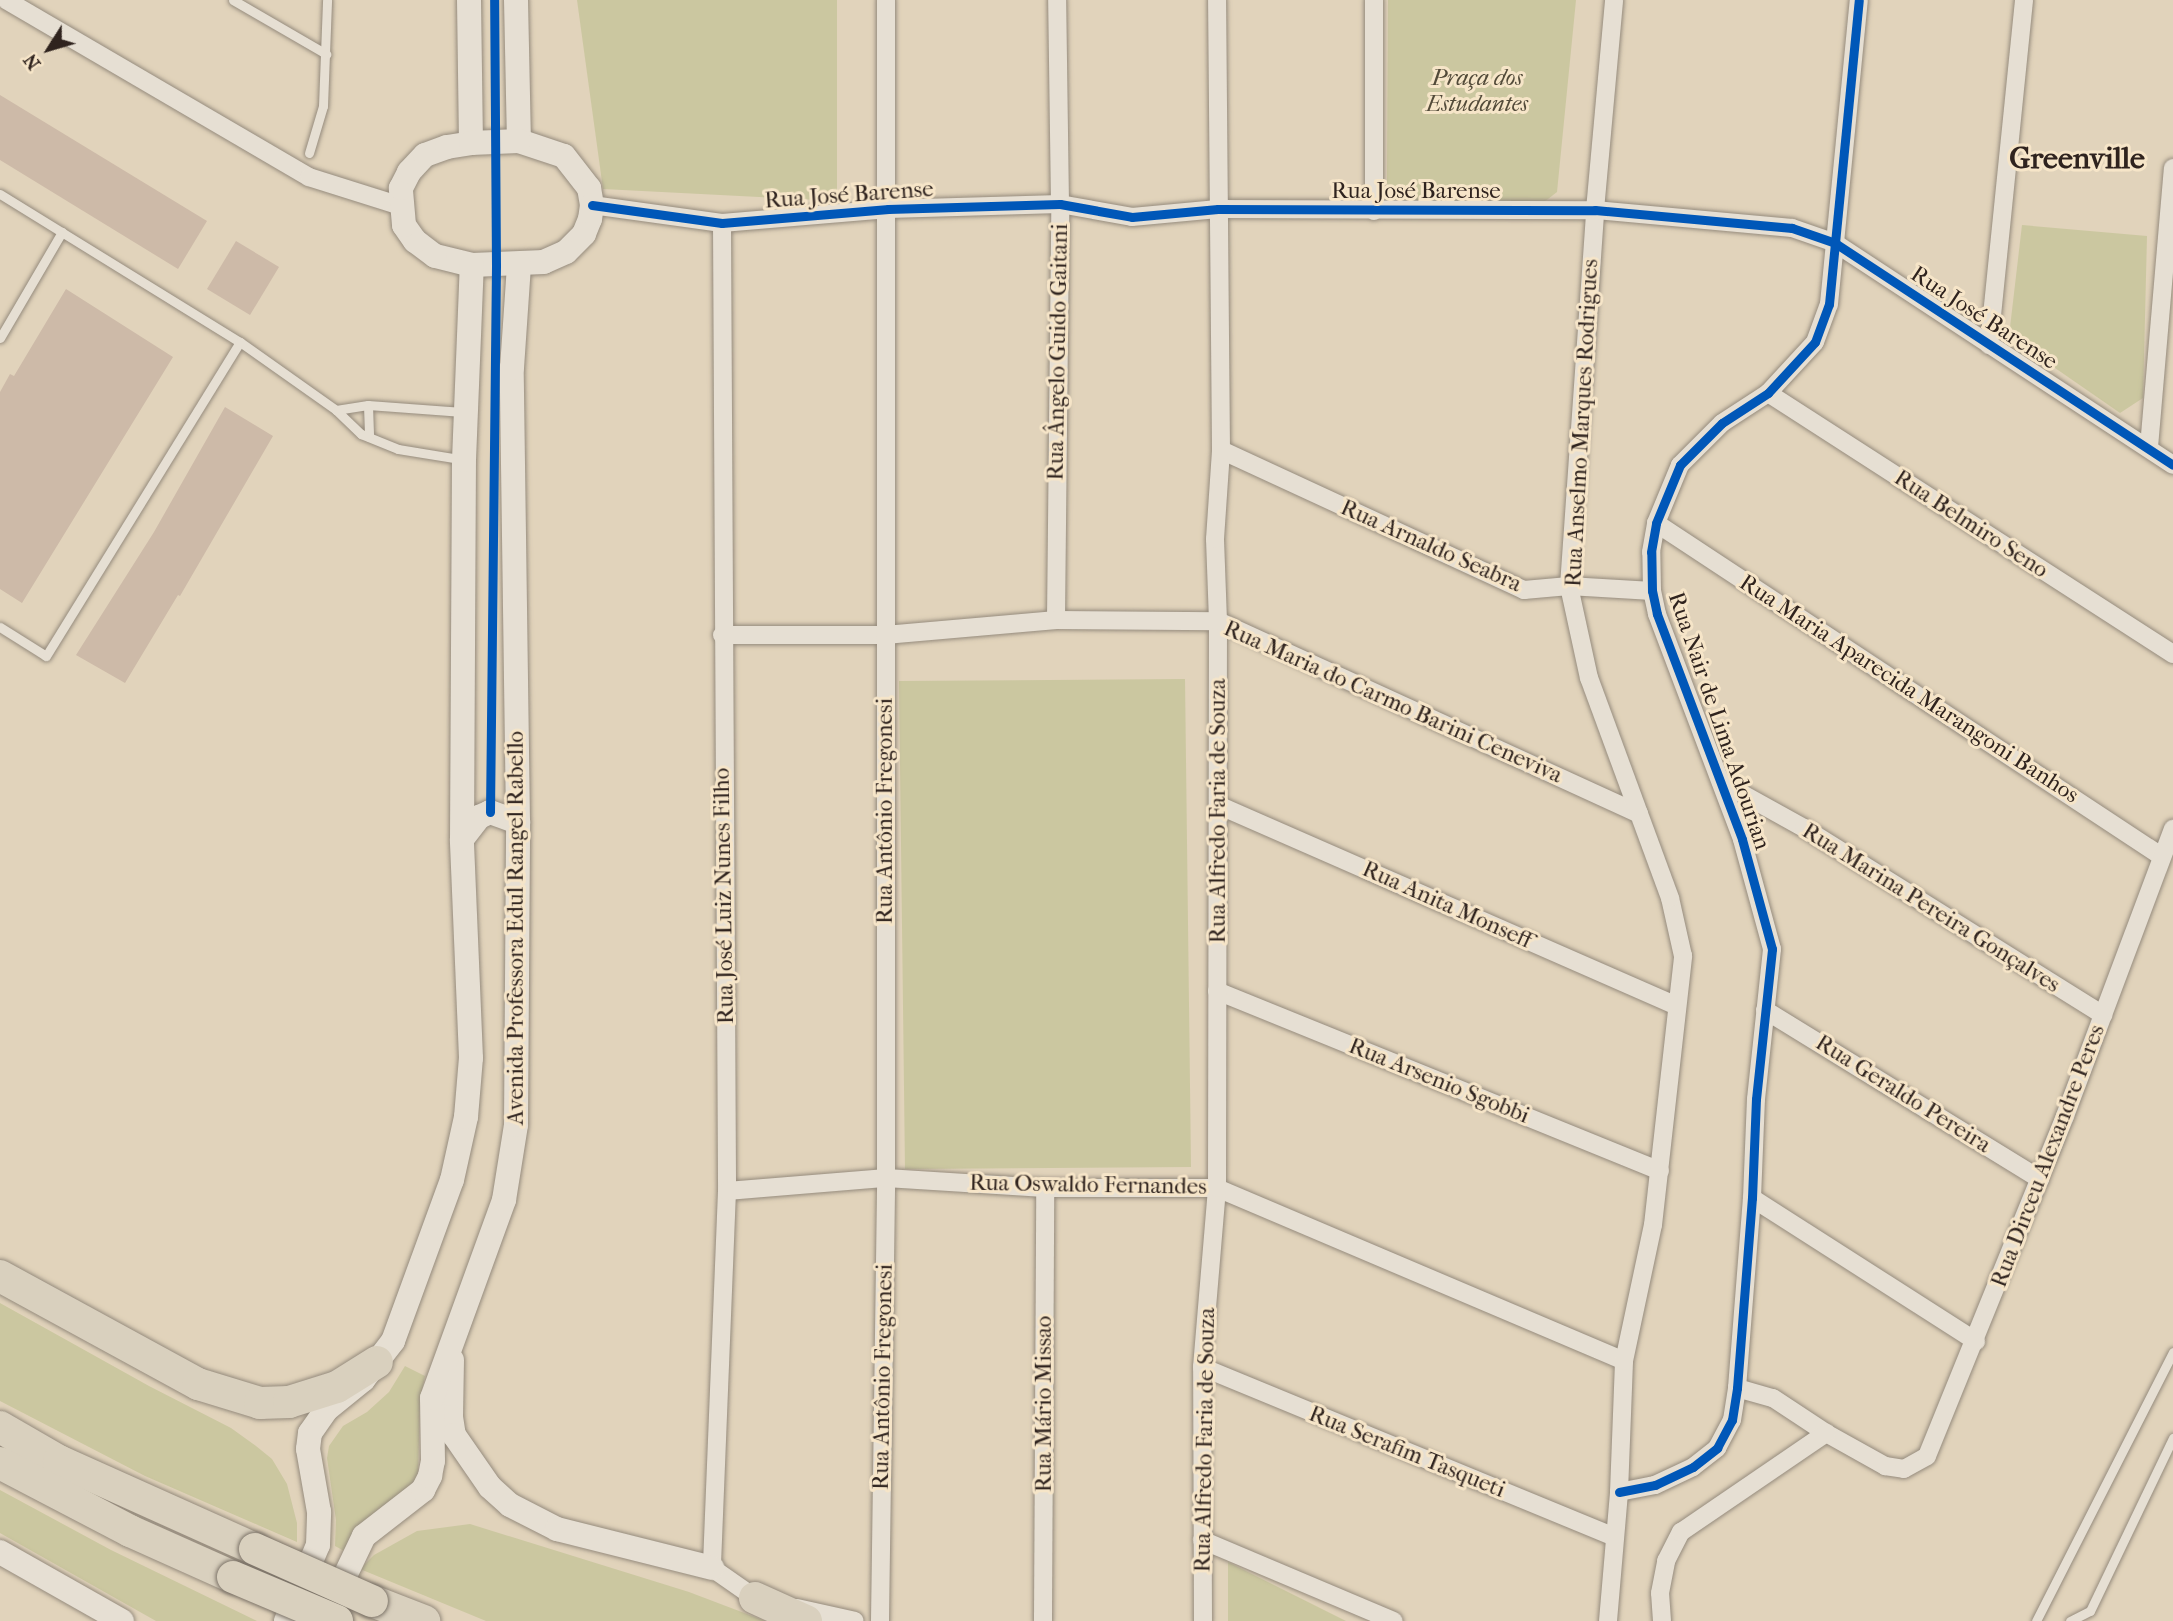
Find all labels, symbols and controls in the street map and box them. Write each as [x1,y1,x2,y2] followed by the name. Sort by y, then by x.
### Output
[14,14,84,84] north arrow
[19,49,45,74] text: N
[1426,64,1528,118] park label: Praça dos Estudantes
[2009,141,2145,177] district label: Greenville
[764,175,934,215] street label: Rua José Barense
[1331,177,1501,205] street label: Rua José Barense
[1042,223,1074,481] street label: Rua Ângelo Guido Gaitani
[1560,258,1604,588] street label: Rua Anselmo Marques Rodrigues
[1905,260,2063,376] street label: Rua José Barense
[1889,464,2053,584] street label: Rua Belmiro Seno
[1336,494,1526,598] street label: Rua Arnaldo Seabra
[1734,569,2084,809] street label: Rua Maria Aparecida Marangoni Banhos
[1662,589,1776,853] street label: Rua Nair de Lima Adourian
[1219,615,1567,789] street label: Rua Maria do Carmo Barini Ceneviva
[1204,679,1232,943] street label: Rua Alfredo Faria de Souza
[871,698,899,924] street label: Rua Antônio Fregonesi
[502,731,530,1125] street label: Avenida Professora Edul Rangel Rabello
[708,768,740,1024] street label: Rua José Luiz Nunes Filho
[1797,817,2065,999] street label: Rua Marina Pereira Gonçalves
[1358,855,1536,955] street label: Rua Anita Monseff
[1985,1021,2111,1291] street label: Rua Dirceu Alexandre Peres
[1810,1029,1996,1159] street label: Rua Geraldo Pereira
[1345,1032,1533,1130] street label: Rua Arsenio Sgobbi
[969,1169,1207,1201] street label: Rua Oswaldo Fernandes
[867,1264,899,1490] street label: Rua Antônio Fregonesi
[1189,1307,1221,1573] street label: Rua Alfredo Faria de Souza
[1030,1316,1058,1492] street label: Rua Mário Missao
[1305,1400,1509,1504] street label: Rua Serafim Tasqueti

